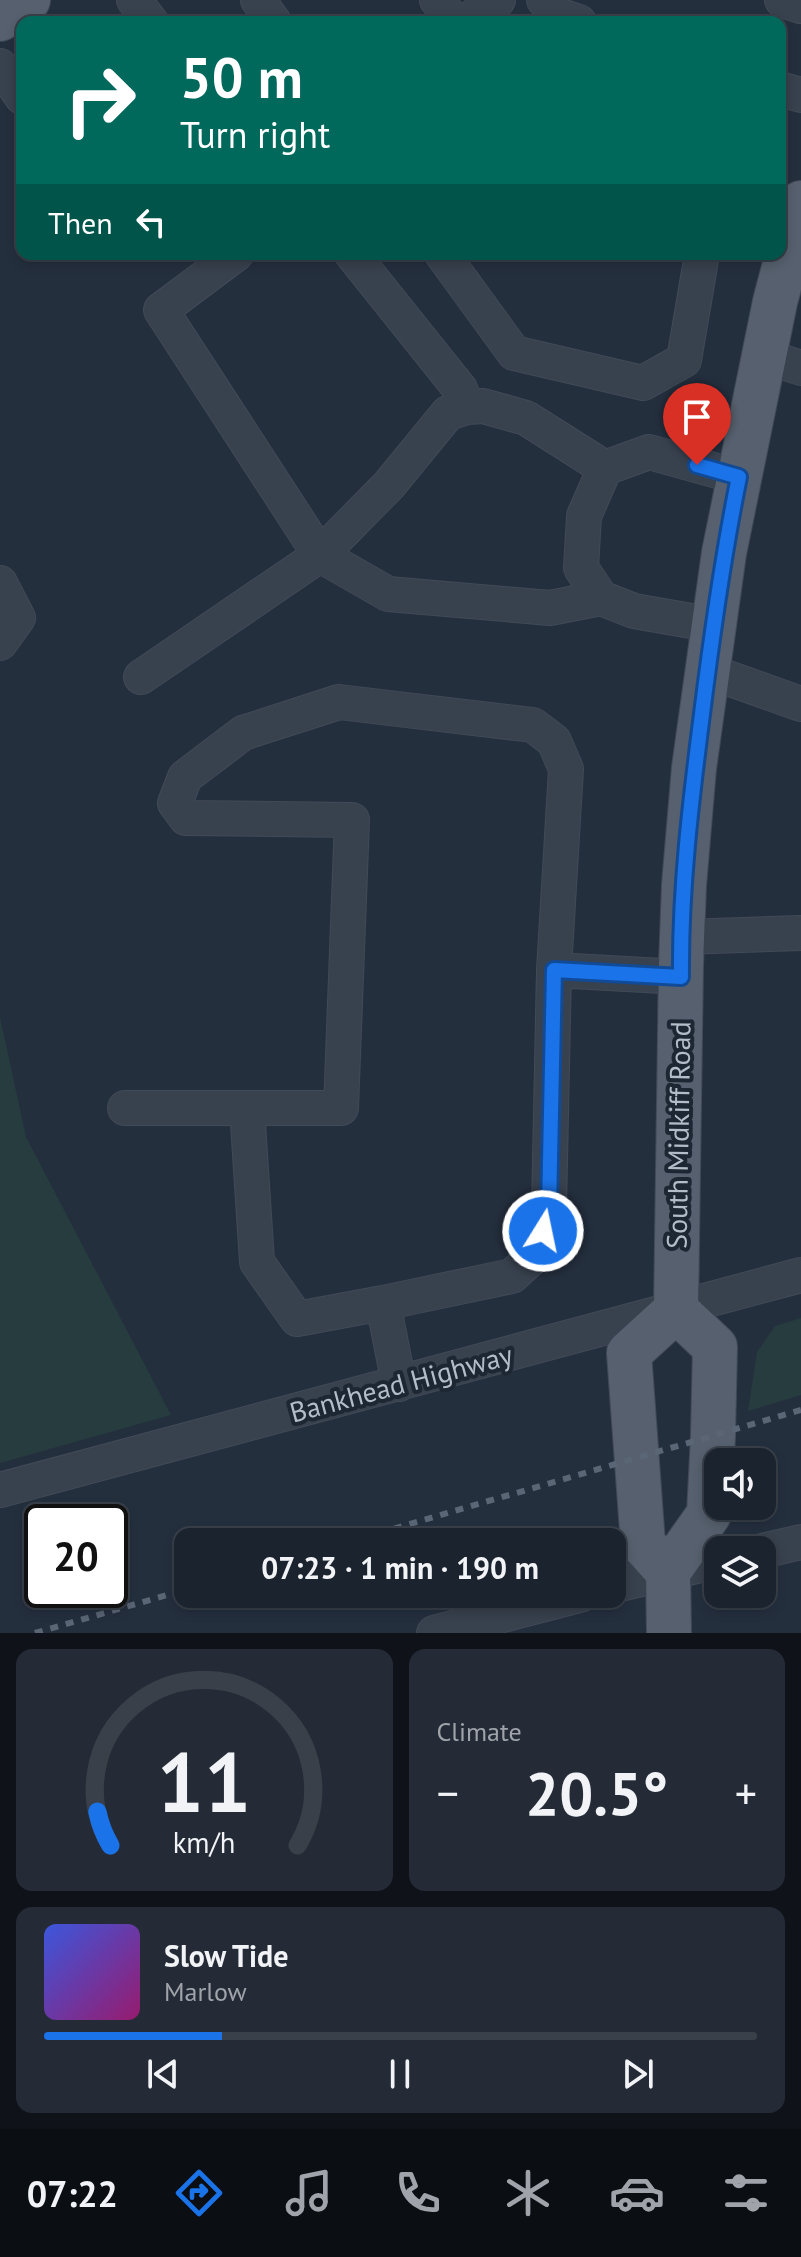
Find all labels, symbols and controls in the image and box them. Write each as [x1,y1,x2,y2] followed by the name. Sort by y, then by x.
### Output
[180,41,303,113] text: 50 m
[48,48,152,152] icon: right
[180,111,330,158] text: Turn right
[129,200,173,244] icon: left
[48,203,113,242] text: Then
[663,383,731,465] pin
[675,395,719,439] icon: arrive
[658,1021,698,1249] street label: South Midkiff Road
[501,1189,585,1273] position arrow
[286,1335,516,1431] street label: Bankhead Highway
[704,1448,776,1608] map controls
[704,1448,776,1520] button: sound
[24,1504,128,1608] speed limit sign: 20
[704,1536,776,1608] button: layers
[261,1548,539,1587] text: 07:23 · 1 min · 190 m
[437,1715,522,1748] text: Climate
[157,1727,251,1835] text: 11
[525,1754,668,1832] text: 20.5°
[437,1764,459,1821] text: −
[735,1764,757,1821] text: +
[173,1824,236,1861] text: km/h
[164,1936,289,1975] text: Slow Tide
[164,1975,247,2008] text: Marlow
[141,2052,185,2096] icon: previous
[378,2052,422,2096] icon: pause
[616,2052,660,2096] icon: next
[171,2165,227,2221] icon: directions
[281,2165,337,2221] icon: music
[390,2165,446,2221] icon: phone
[500,2165,556,2221] icon: climate
[609,2165,665,2221] icon: car
[718,2165,774,2221] icon: filters
[27,2170,118,2217] text: 07:22

